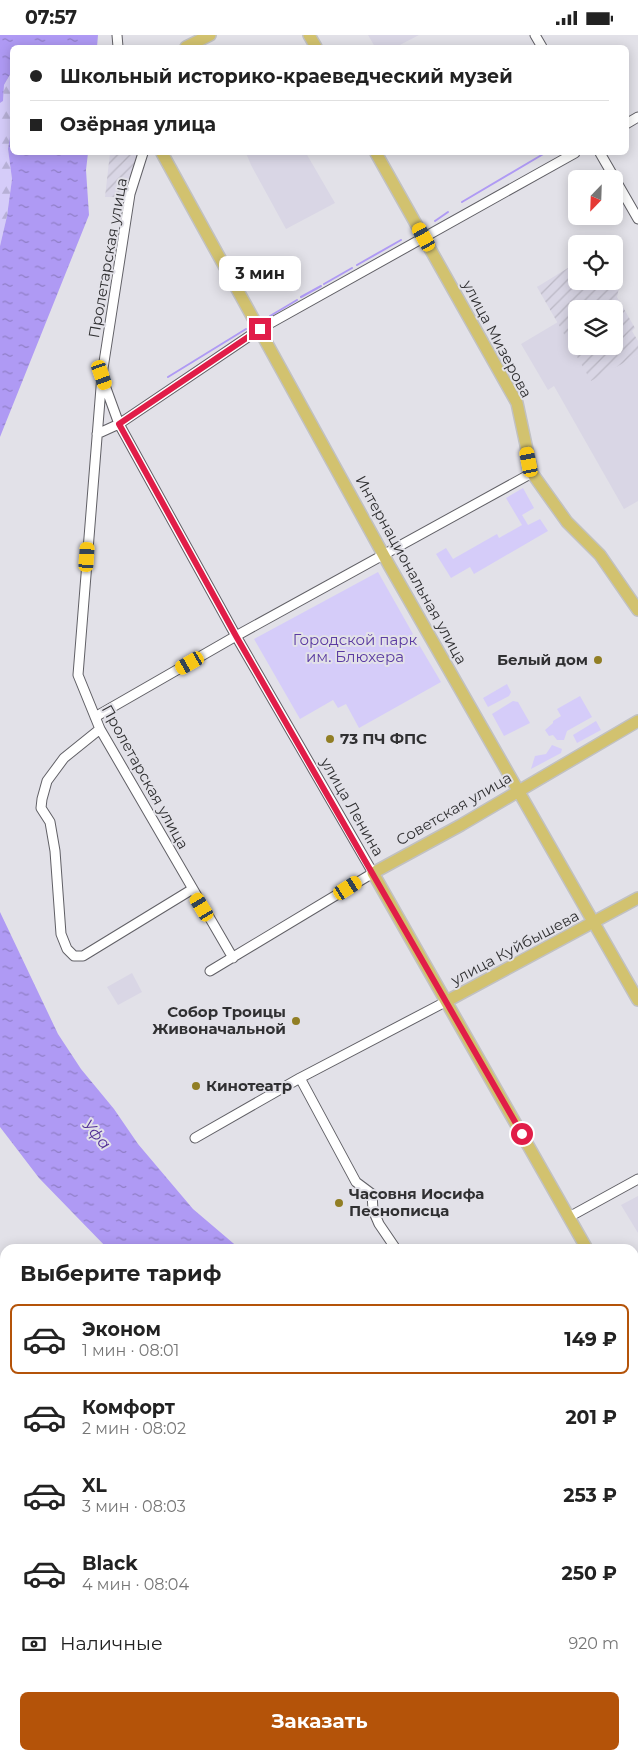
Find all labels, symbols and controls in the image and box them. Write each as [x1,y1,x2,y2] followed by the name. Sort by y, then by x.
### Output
[25,6,77,29] text: 07:57
[60,65,513,88] text: Школьный историко-краеведческий музей
[60,113,216,136] text: Озёрная улица
[568,170,622,225] north arrow
[568,170,623,355] map controls
[84,176,131,339] street label: Пролетарская улица
[410,220,437,254] car
[568,235,623,290] button: locate
[219,257,301,291] callout: 3 мин
[235,264,285,283] text: 3 мин
[458,276,536,401] street label: улица Мизерова
[568,300,623,355] button: layers
[249,318,271,340] route end
[90,358,113,392] car
[518,446,539,478] car
[351,472,471,668] street label: Интернациональная улица
[78,542,95,572] car
[293,630,417,666] park label: Городской парк им. Блюхера
[173,649,206,677] car
[497,650,588,669] place label: Белый дом
[592,654,604,666] marker: Белый дом
[98,701,193,852] street label: Пролетарская улица
[340,729,427,748] place label: 73 ПЧ ФПС
[324,733,336,745] marker: 73 ПЧ ФПС
[316,753,388,860] street label: улица Ленина
[393,768,515,849] street label: Советская улица
[331,874,364,902] car
[187,890,216,924] car
[447,906,582,990] street label: улица Куйбышева
[152,1002,286,1038] place label: Собор Троицы Живоначальной
[290,1015,302,1027] marker: Собор Троицы Живоначальной
[206,1076,292,1095] place label: Кинотеатр
[190,1080,202,1092] marker: Кинотеатр
[78,1115,115,1153] water label: Уфа
[511,1123,533,1145] route start
[349,1184,484,1220] place label: Часовня Иосифа Песнописца
[333,1197,345,1209] marker: Часовня Иосифа Песнописца
[20,1260,221,1287] text: Выберите тариф
[22,1317,67,1362] icon: car
[82,1318,161,1341] text: Эконом
[564,1328,617,1351] text: 149 ₽
[82,1341,179,1360] text: 1 мин · 08:01
[22,1395,67,1440] icon: car
[82,1396,175,1419] text: Комфорт
[565,1406,617,1429] text: 201 ₽
[82,1419,186,1438] text: 2 мин · 08:02
[22,1473,67,1518] icon: car
[82,1474,107,1497] text: XL
[563,1484,617,1507] text: 253 ₽
[82,1497,186,1516] text: 3 мин · 08:03
[22,1551,67,1596] icon: car
[82,1552,138,1575] text: Black
[561,1562,617,1585] text: 250 ₽
[82,1575,189,1594] text: 4 мин · 08:04
[20,1630,48,1658] icon: cash
[60,1632,163,1655] text: Наличные
[568,1634,619,1653] text: 920 m
[20,1692,619,1750] button: Заказать

